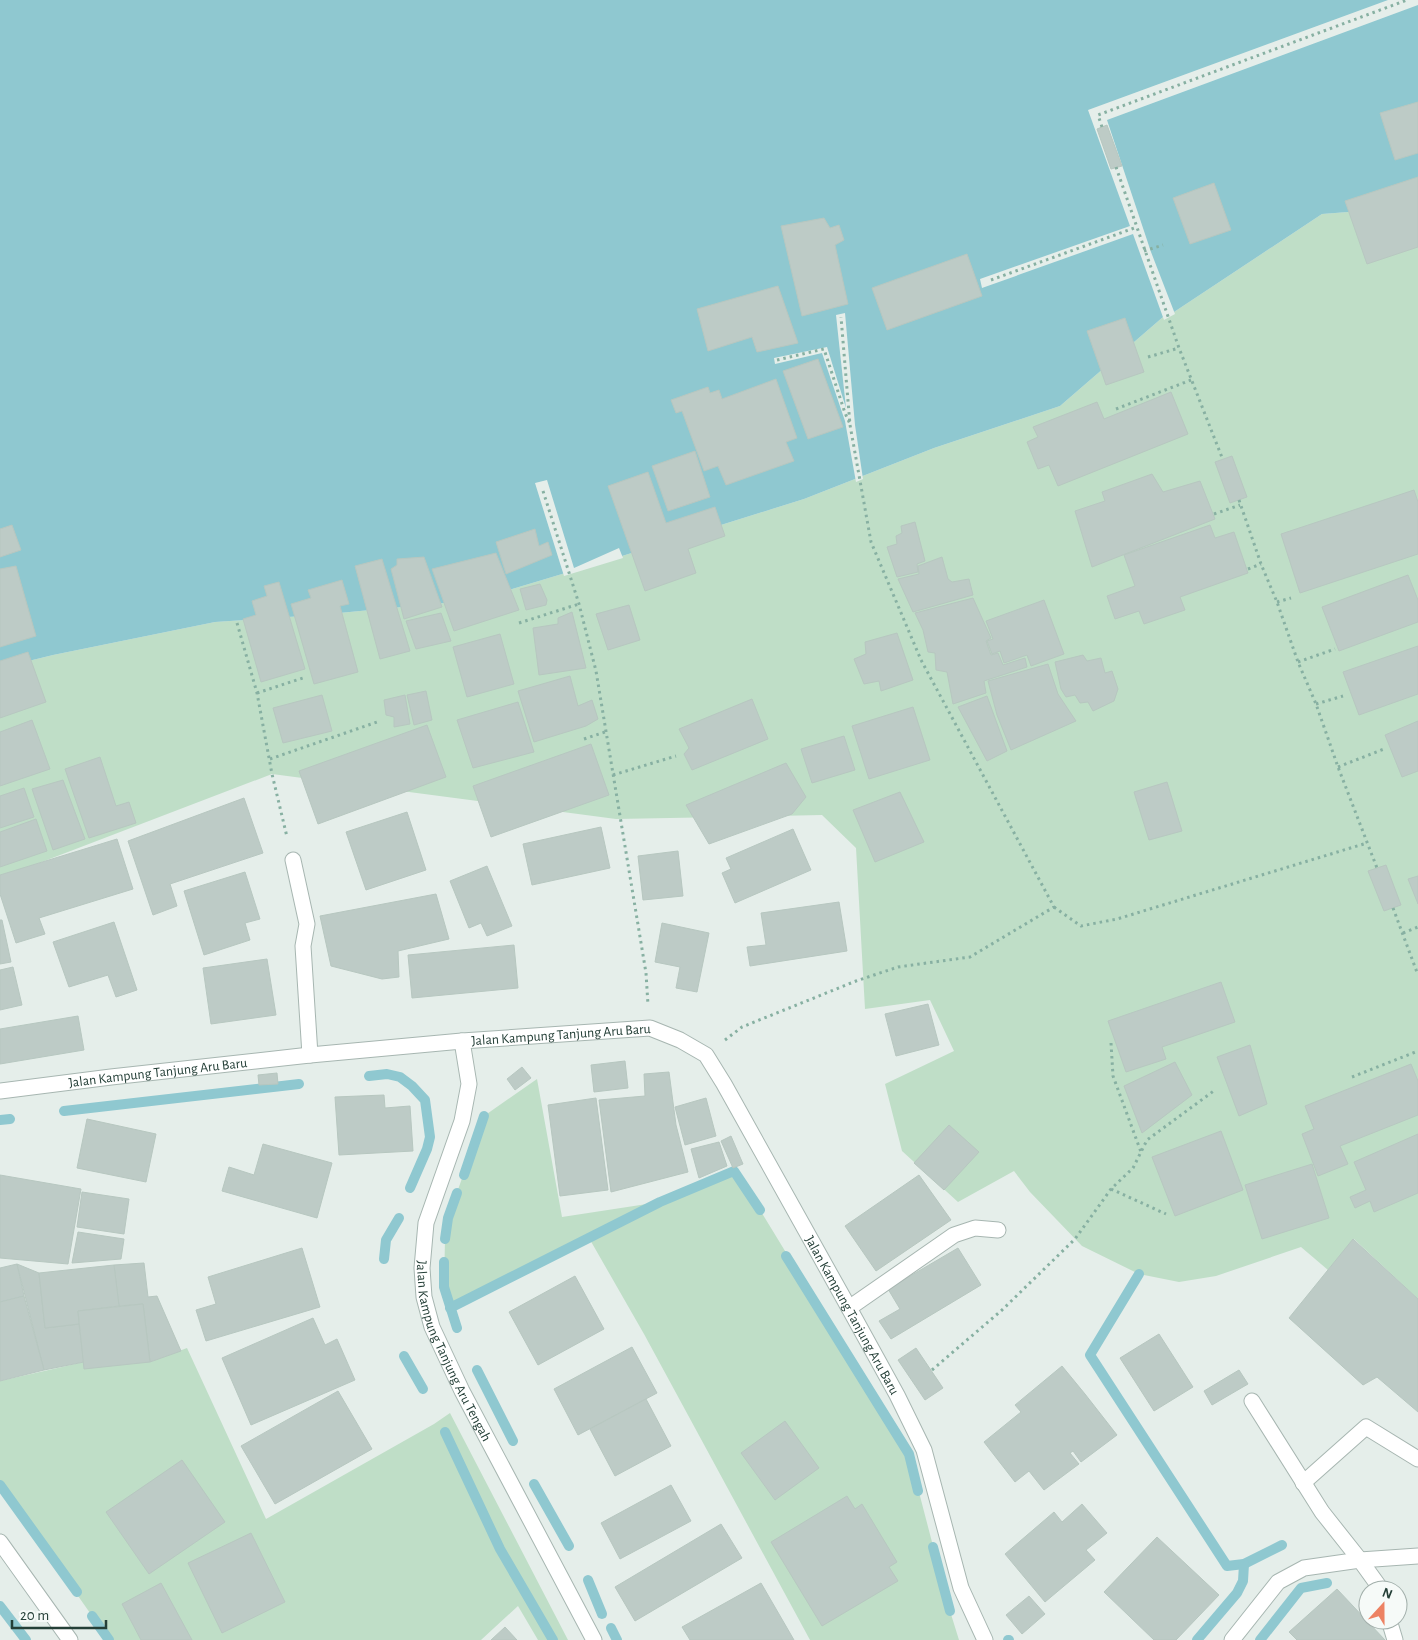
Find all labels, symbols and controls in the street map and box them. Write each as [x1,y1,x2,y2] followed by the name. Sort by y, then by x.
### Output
[471,1022,651,1048] street label: Jalan Kampung Tanjung Aru Baru
[68,1056,248,1090] street label: Jalan Kampung Tanjung Aru Baru
[802,1234,901,1397] street label: Jalan Kampung Tanjung Aru Baru
[414,1260,493,1444] street label: Jalan Kampung Tanjung Aru Tengah
[1358,1580,1408,1630] north arrow
[1380,1586,1394,1602] text: N
[12,1598,106,1630] scale bar
[20,1608,49,1623] text: 20 m

